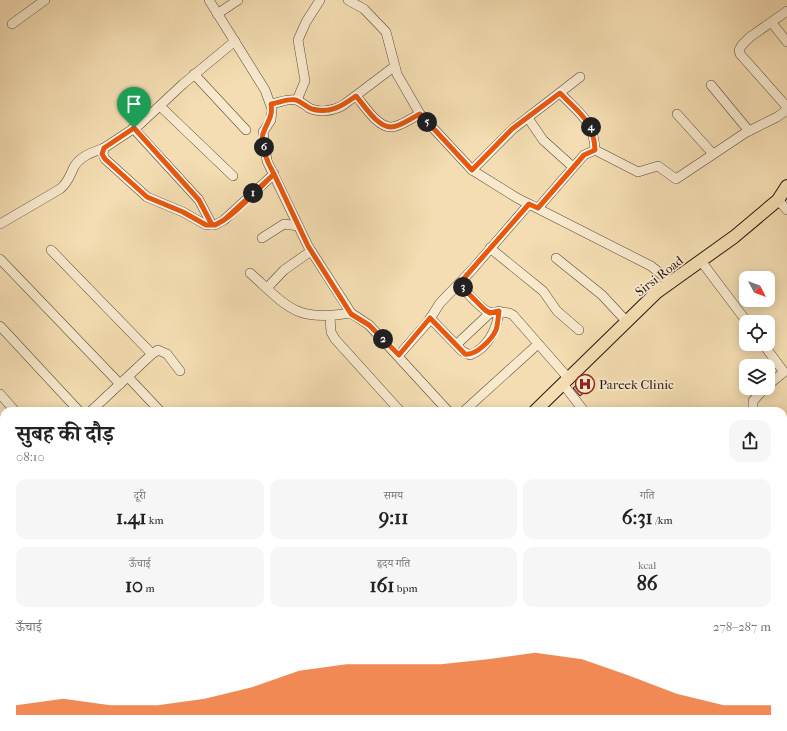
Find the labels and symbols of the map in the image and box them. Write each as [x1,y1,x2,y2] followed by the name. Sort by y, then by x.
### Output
[117,87,151,128] pin
[417,112,437,132] pin: 5
[581,117,601,137] pin: 4
[254,137,274,157] pin: 6
[243,183,263,203] pin: 1
[632,252,687,299] street label: Sirsi Road
[739,271,775,307] north arrow
[453,277,473,297] pin: 3
[373,329,393,349] pin: 2
[574,373,596,395] hospital icon: Pareek Clinic
[599,377,674,392] place label: Pareek Clinic

